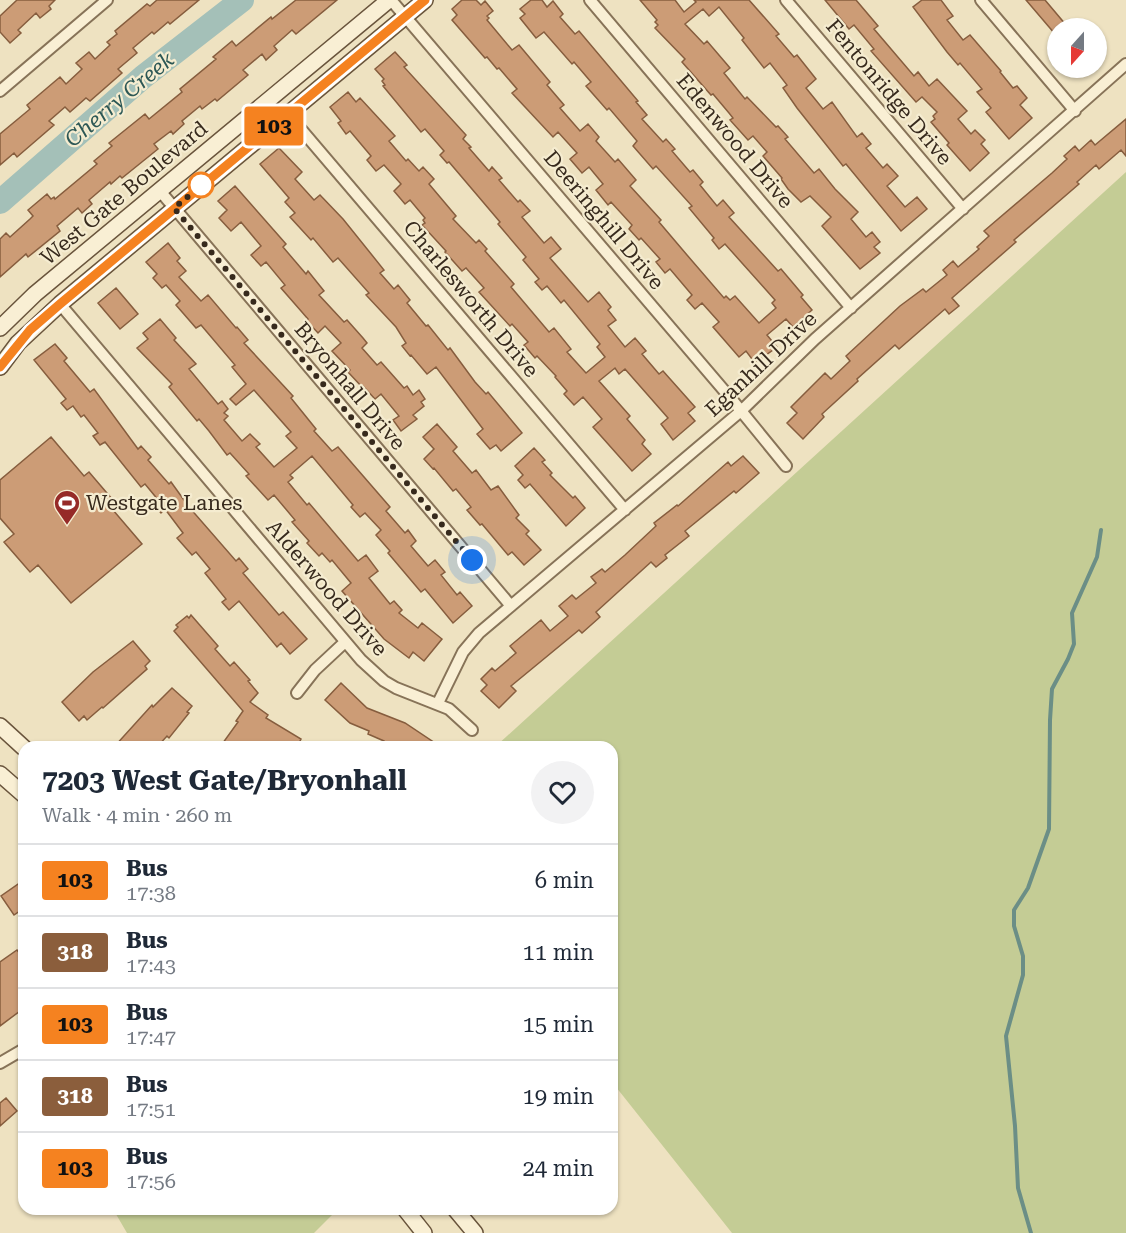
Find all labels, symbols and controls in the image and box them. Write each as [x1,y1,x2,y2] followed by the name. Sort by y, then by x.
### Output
[821,14,957,170] street label: Fentonridge Drive
[1047,18,1107,78] north arrow
[1047,18,1107,78] map controls
[60,47,179,152] water label: Cherry Creek
[672,69,798,213] street label: Edenwood Drive
[240,106,308,146] line badge: 103
[256,114,292,138] text: 103
[36,116,213,270] street label: West Gate Boulevard
[539,146,669,294] street label: Deeringhill Drive
[188,172,214,198] unlabelled marker
[399,216,543,382] street label: Charlesworth Drive
[700,306,822,422] street label: Eganhill Drive
[290,317,410,455] street label: Bryonhall Drive
[52,488,82,526] sports icon: Westgate Lanes
[86,491,243,515] place label: Westgate Lanes
[262,515,392,661] street label: Alderwood Drive
[457,545,487,575] your location
[531,761,594,824] button: heart
[42,764,407,797] text: 7203 West Gate/Bryonhall
[42,803,232,827] text: Walk · 4 min · 260 m
[126,856,168,881] text: Bus
[57,868,93,892] text: 103
[535,868,594,893] text: 6 min
[126,881,176,905] text: 17:38
[126,928,168,953] text: Bus
[57,940,93,964] text: 318
[523,940,594,965] text: 11 min
[126,953,176,977] text: 17:43
[126,1000,168,1025] text: Bus
[57,1012,93,1036] text: 103
[523,1012,594,1037] text: 15 min
[126,1025,176,1049] text: 17:47
[126,1072,168,1097] text: Bus
[57,1084,93,1108] text: 318
[523,1084,594,1109] text: 19 min
[126,1097,176,1121] text: 17:51
[126,1144,168,1169] text: Bus
[57,1156,93,1180] text: 103
[523,1156,594,1181] text: 24 min
[126,1169,176,1193] text: 17:56

